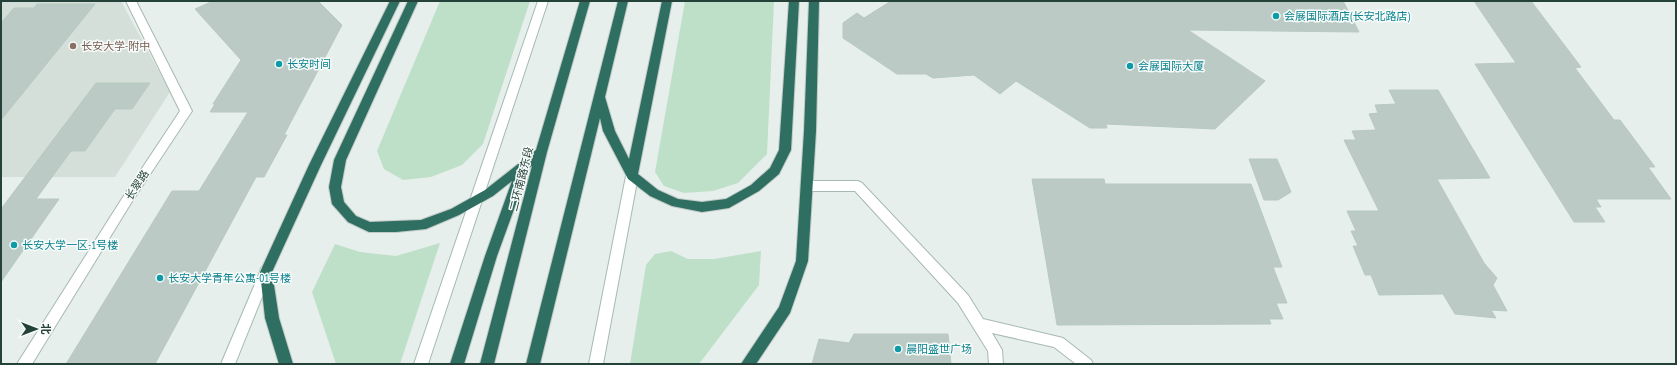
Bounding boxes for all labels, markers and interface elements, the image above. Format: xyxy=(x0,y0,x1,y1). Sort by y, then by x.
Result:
place label: 会展国际酒店(长安北路店) xyxy=(1284,9,1411,23)
marker: 会展国际酒店(长安北路店) xyxy=(1271,11,1281,21)
place label: 长安大学-附中 xyxy=(81,39,150,53)
marker: 长安大学-附中 xyxy=(68,41,78,51)
place label: 长安时间 xyxy=(287,57,331,71)
marker: 长安时间 xyxy=(274,59,284,69)
place label: 会展国际大厦 xyxy=(1138,59,1204,73)
marker: 会展国际大厦 xyxy=(1125,61,1135,71)
street label: 二环南路东段 xyxy=(506,145,536,213)
street label: 长翠路 xyxy=(122,167,152,203)
place label: 长安大学一区-1号楼 xyxy=(22,238,118,252)
marker: 长安大学一区-1号楼 xyxy=(9,240,19,250)
place label: 长安大学青年公寓-01号楼 xyxy=(168,271,291,285)
marker: 长安大学青年公寓-01号楼 xyxy=(155,273,165,283)
north arrow xyxy=(16,309,56,349)
text: 北 xyxy=(39,324,53,335)
place label: 晨阳盛世广场 xyxy=(906,342,972,356)
marker: 晨阳盛世广场 xyxy=(893,344,903,354)

